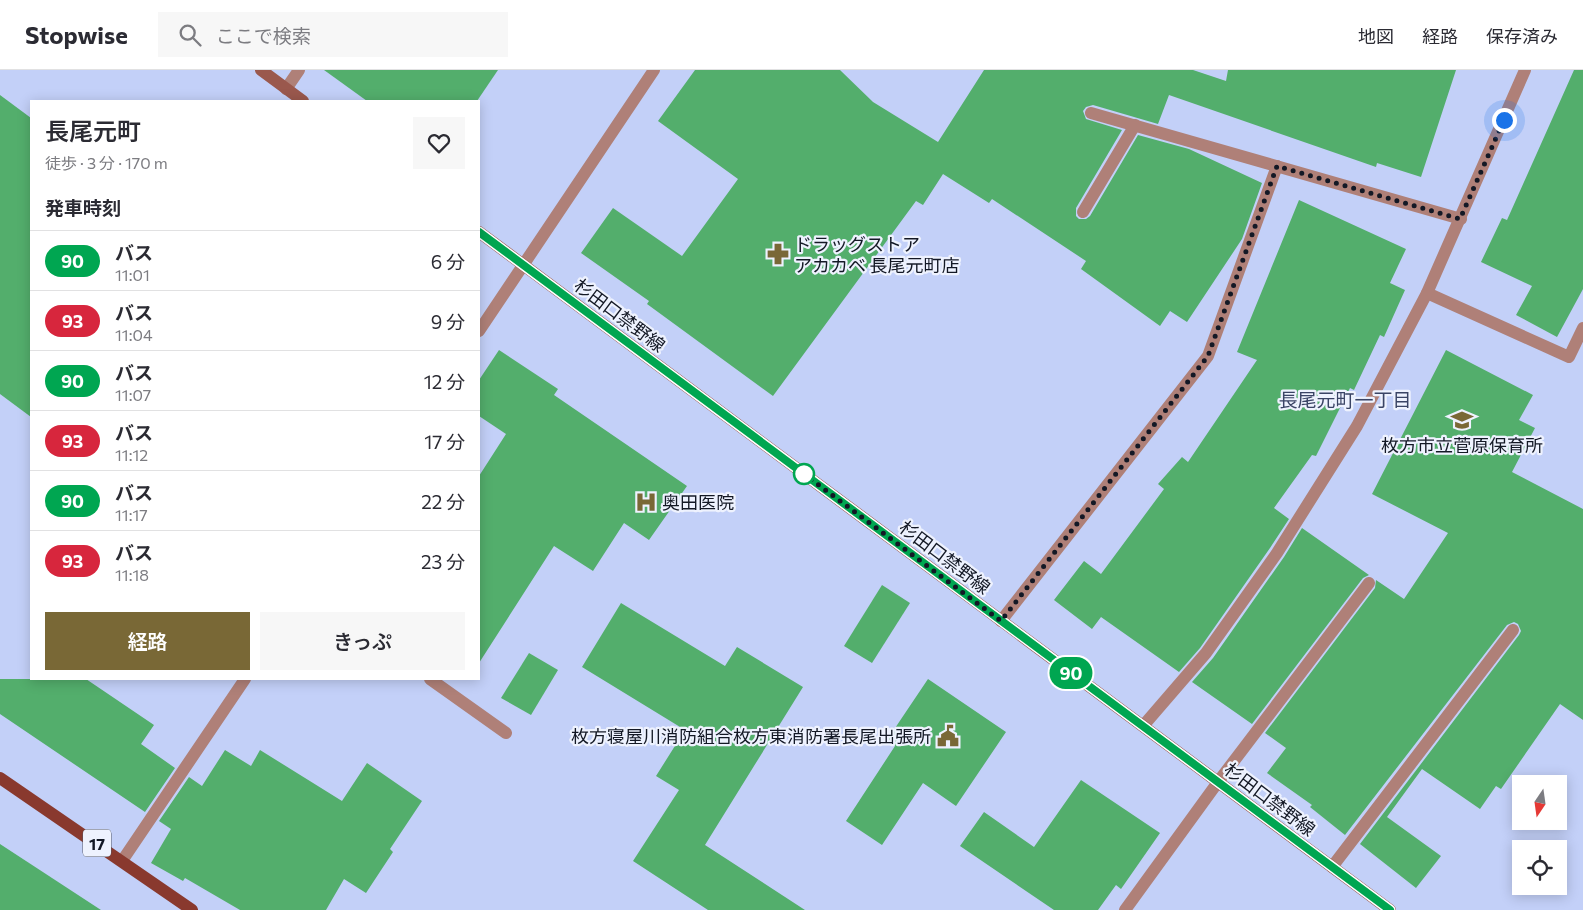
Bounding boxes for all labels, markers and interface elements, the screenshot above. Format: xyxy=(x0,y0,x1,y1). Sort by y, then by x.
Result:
search box xyxy=(158,12,508,57)
text: Stopwise xyxy=(25,20,128,49)
icon: search xyxy=(176,21,204,49)
text: ここで検索 xyxy=(216,24,311,47)
text: 地図 xyxy=(1358,25,1394,47)
text: 経路 xyxy=(1422,25,1458,47)
text: 保存済み xyxy=(1486,25,1558,47)
your location xyxy=(1492,108,1517,133)
text: 長尾元町 xyxy=(45,116,141,145)
button: heart xyxy=(413,117,465,169)
text: 徒歩 · 3 分 · 170 m xyxy=(45,153,168,172)
text: 発車時刻 xyxy=(45,196,121,219)
place label: ドラッグストア アカカベ 長尾元町店 xyxy=(794,233,959,276)
text: バス xyxy=(115,241,153,264)
pharmacy icon: ドラッグストア アカカベ 長尾元町店 xyxy=(765,241,791,267)
text: 90 xyxy=(61,250,84,272)
text: 6 分 xyxy=(431,250,465,273)
text: 11:01 xyxy=(115,265,150,284)
street label: 杉田口禁野線 xyxy=(570,274,670,356)
text: バス xyxy=(115,301,153,324)
text: 93 xyxy=(62,310,83,332)
text: 9 分 xyxy=(431,310,465,333)
text: 11:04 xyxy=(115,325,153,344)
text: バス xyxy=(115,361,153,384)
text: 90 xyxy=(61,370,84,392)
text: 12 分 xyxy=(424,370,465,393)
text: 11:07 xyxy=(115,385,151,404)
district label: 長尾元町一丁目 xyxy=(1278,388,1412,411)
school or university icon: 枚方市立菅原保育所 xyxy=(1449,407,1475,433)
text: バス xyxy=(115,421,153,444)
text: 93 xyxy=(62,430,83,452)
text: 17 分 xyxy=(424,430,465,453)
place label: 枚方市立菅原保育所 xyxy=(1381,434,1543,456)
text: 11:12 xyxy=(115,445,148,464)
unlabelled marker xyxy=(793,463,815,485)
text: バス xyxy=(115,481,153,504)
hospital icon: 奥田医院 xyxy=(633,489,659,515)
text: 90 xyxy=(61,490,84,512)
text: 22 分 xyxy=(421,490,465,513)
place label: 奥田医院 xyxy=(662,491,734,513)
text: 11:17 xyxy=(115,505,148,524)
street label: 杉田口禁野線 xyxy=(895,516,995,598)
text: バス xyxy=(115,541,153,564)
text: 93 xyxy=(62,550,83,572)
text: 23 分 xyxy=(421,550,465,573)
text: 11:18 xyxy=(115,565,149,584)
button: 経路 xyxy=(45,612,250,670)
button: きっぷ xyxy=(260,612,465,670)
line badge: 90 xyxy=(1048,657,1094,689)
text: 90 xyxy=(1059,662,1083,684)
public building icon: 枚方寝屋川消防組合枚方東消防署長尾出張所 xyxy=(935,723,961,749)
place label: 枚方寝屋川消防組合枚方東消防署長尾出張所 xyxy=(571,725,931,747)
street label: 杉田口禁野線 xyxy=(1220,758,1320,840)
north arrow xyxy=(1512,775,1568,830)
map controls xyxy=(1512,775,1567,895)
road number: 17 xyxy=(83,830,111,856)
button: locate xyxy=(1512,840,1567,895)

